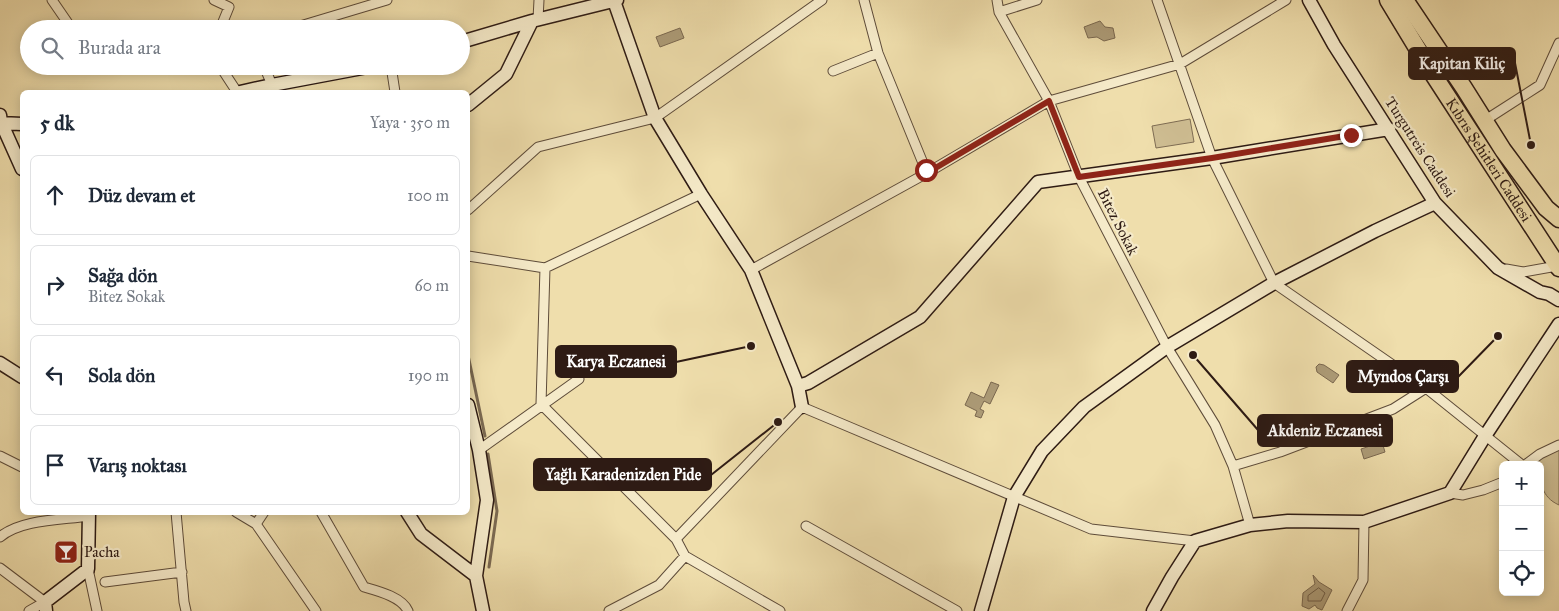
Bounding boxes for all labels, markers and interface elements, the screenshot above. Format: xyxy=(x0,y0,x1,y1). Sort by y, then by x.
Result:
search box xyxy=(20,20,470,75)
icon: search xyxy=(38,34,66,62)
text: Burada ara xyxy=(78,36,161,59)
callout: Kapitan Kiliç xyxy=(1409,48,1515,79)
text: Kapitan Kiliç xyxy=(1419,54,1505,74)
street label: Turgutreis Caddesi xyxy=(1381,93,1459,201)
street label: Kıbrıs Şehitleri Caddesi xyxy=(1442,95,1535,225)
text: 5 dk xyxy=(40,110,75,136)
text: Yaya · 350 m xyxy=(370,113,450,132)
route end xyxy=(1340,124,1363,147)
route start xyxy=(915,159,938,182)
icon: ahead xyxy=(41,181,69,209)
text: Düz devam et xyxy=(88,184,195,207)
text: 100 m xyxy=(407,186,449,205)
street label: Bitez Sokak xyxy=(1094,186,1142,258)
text: Sağa dön xyxy=(88,264,157,287)
icon: right xyxy=(41,271,69,299)
text: 60 m xyxy=(415,276,449,295)
text: Bitez Sokak xyxy=(88,287,165,306)
callout: Karya Eczanesi xyxy=(556,346,676,377)
text: Karya Eczanesi xyxy=(566,352,666,372)
icon: left xyxy=(41,361,69,389)
callout: Myndos Çarşı xyxy=(1347,361,1458,392)
text: Sola dön xyxy=(88,364,155,387)
text: 190 m xyxy=(408,366,449,385)
text: Myndos Çarşı xyxy=(1357,367,1449,387)
callout: Akdeniz Eczanesi xyxy=(1258,415,1392,446)
text: Akdeniz Eczanesi xyxy=(1267,421,1383,440)
icon: arrive xyxy=(41,451,69,479)
text: Varış noktası xyxy=(88,454,187,477)
callout: Yağlı Karadenizden Pide xyxy=(534,459,711,490)
map controls xyxy=(1499,461,1544,596)
button: + xyxy=(1499,461,1544,506)
text: Yağlı Karadenizden Pide xyxy=(544,465,702,485)
button: − xyxy=(1499,506,1544,551)
bar icon: Pacha xyxy=(53,539,79,565)
place label: Pacha xyxy=(84,543,120,561)
button: locate xyxy=(1499,551,1544,596)

